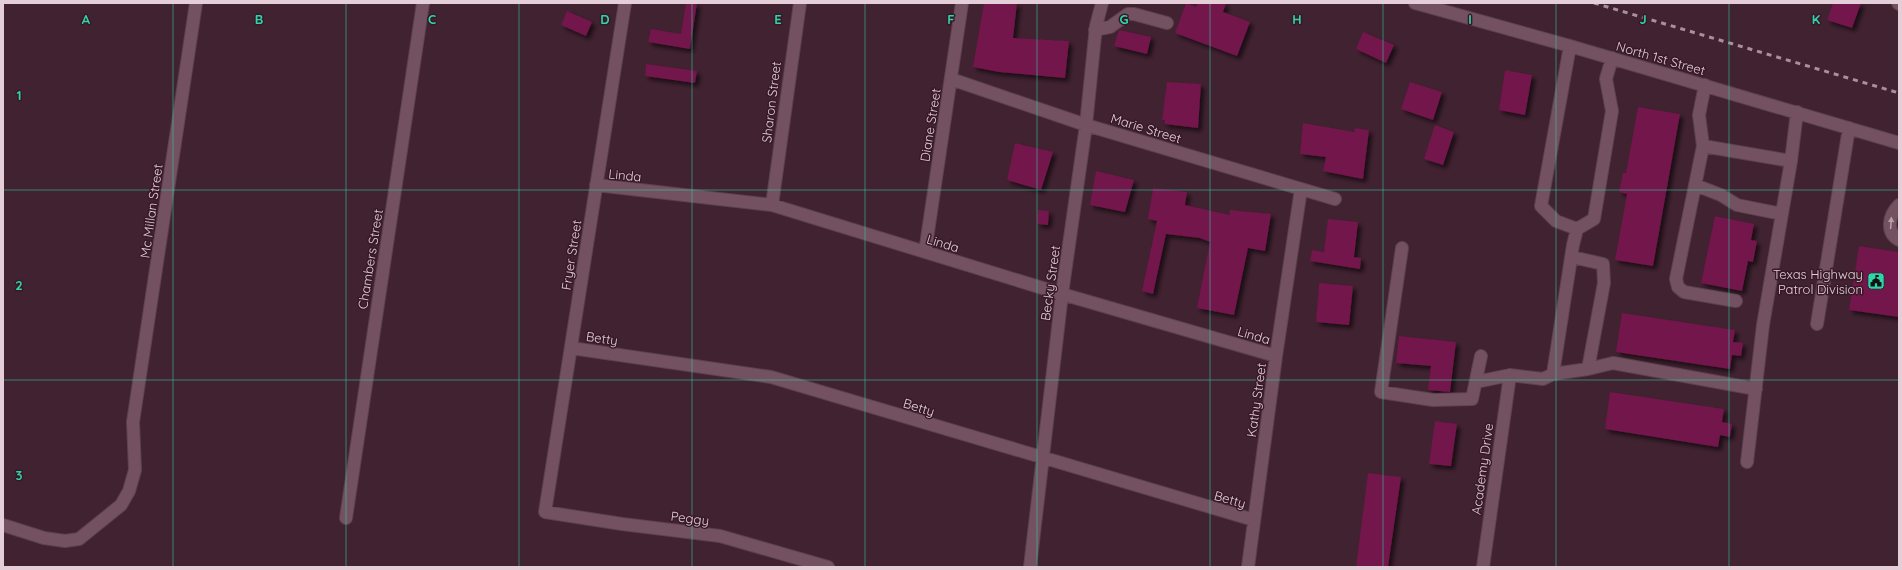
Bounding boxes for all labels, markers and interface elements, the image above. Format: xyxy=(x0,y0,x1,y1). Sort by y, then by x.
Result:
text: A xyxy=(82,11,91,27)
text: B xyxy=(255,11,263,27)
text: C xyxy=(428,11,436,27)
text: D xyxy=(600,11,610,27)
text: E xyxy=(774,11,782,27)
text: F xyxy=(947,11,955,27)
text: G xyxy=(1119,11,1129,27)
text: H xyxy=(1292,11,1302,27)
text: I xyxy=(1468,11,1472,27)
text: J xyxy=(1639,11,1647,27)
text: K xyxy=(1812,11,1821,27)
street label: North 1st Street xyxy=(1615,38,1707,78)
street label: Sharon Street xyxy=(758,60,784,144)
text: 1 xyxy=(16,87,22,103)
street label: Diane Street xyxy=(916,87,944,163)
street label: Marie Street xyxy=(1109,110,1183,146)
street label: Mc Millan Street xyxy=(136,163,166,259)
street label: Linda xyxy=(608,165,642,185)
street label: Chambers Street xyxy=(354,208,386,310)
one-way arrow xyxy=(1888,216,1894,229)
street label: Fryer Street xyxy=(558,219,584,291)
street label: Linda xyxy=(925,231,961,255)
street label: Becky Street xyxy=(1037,244,1063,322)
place label: Texas Highway Patrol Division xyxy=(1773,266,1863,297)
public building icon: Texas Highway Patrol Division xyxy=(1866,271,1886,291)
text: 2 xyxy=(15,277,23,293)
street label: Linda xyxy=(1236,323,1272,347)
street label: Betty xyxy=(585,328,619,348)
street label: Kathy Street xyxy=(1243,362,1269,438)
street label: Betty xyxy=(901,395,937,419)
street label: Academy Drive xyxy=(1468,422,1496,516)
text: 3 xyxy=(16,467,23,483)
street label: Betty xyxy=(1212,487,1248,511)
street label: Peggy xyxy=(670,508,710,528)

